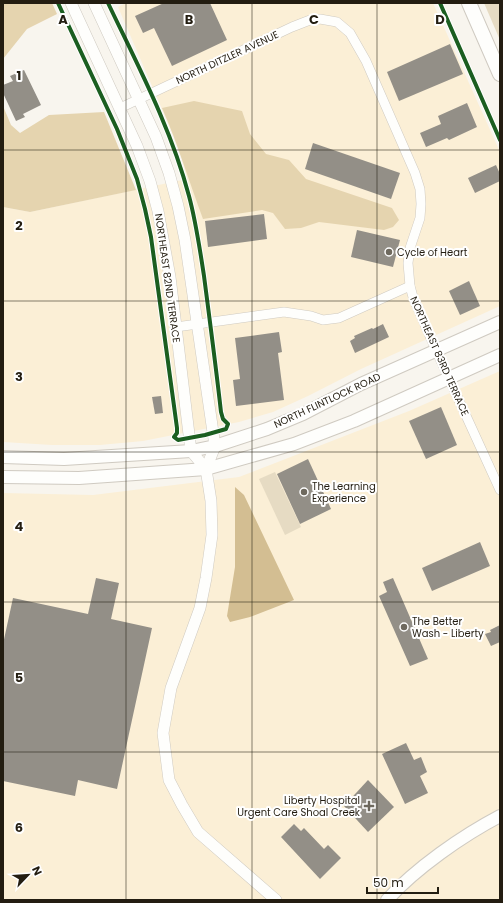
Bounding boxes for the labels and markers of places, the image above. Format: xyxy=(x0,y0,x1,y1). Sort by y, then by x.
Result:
place label: Cycle of Heart xyxy=(397,245,468,260)
marker: Cycle of Heart xyxy=(384,247,394,257)
place label: The Learning Experience xyxy=(312,479,376,506)
marker: The Learning Experience xyxy=(299,487,309,497)
place label: The Better Wash - Liberty xyxy=(412,614,484,641)
marker: The Better Wash - Liberty xyxy=(399,622,409,632)
place label: Liberty Hospital Urgent Care Shoal Creek xyxy=(237,793,361,820)
marker: Liberty Hospital Urgent Care Shoal Creek xyxy=(363,800,375,812)

